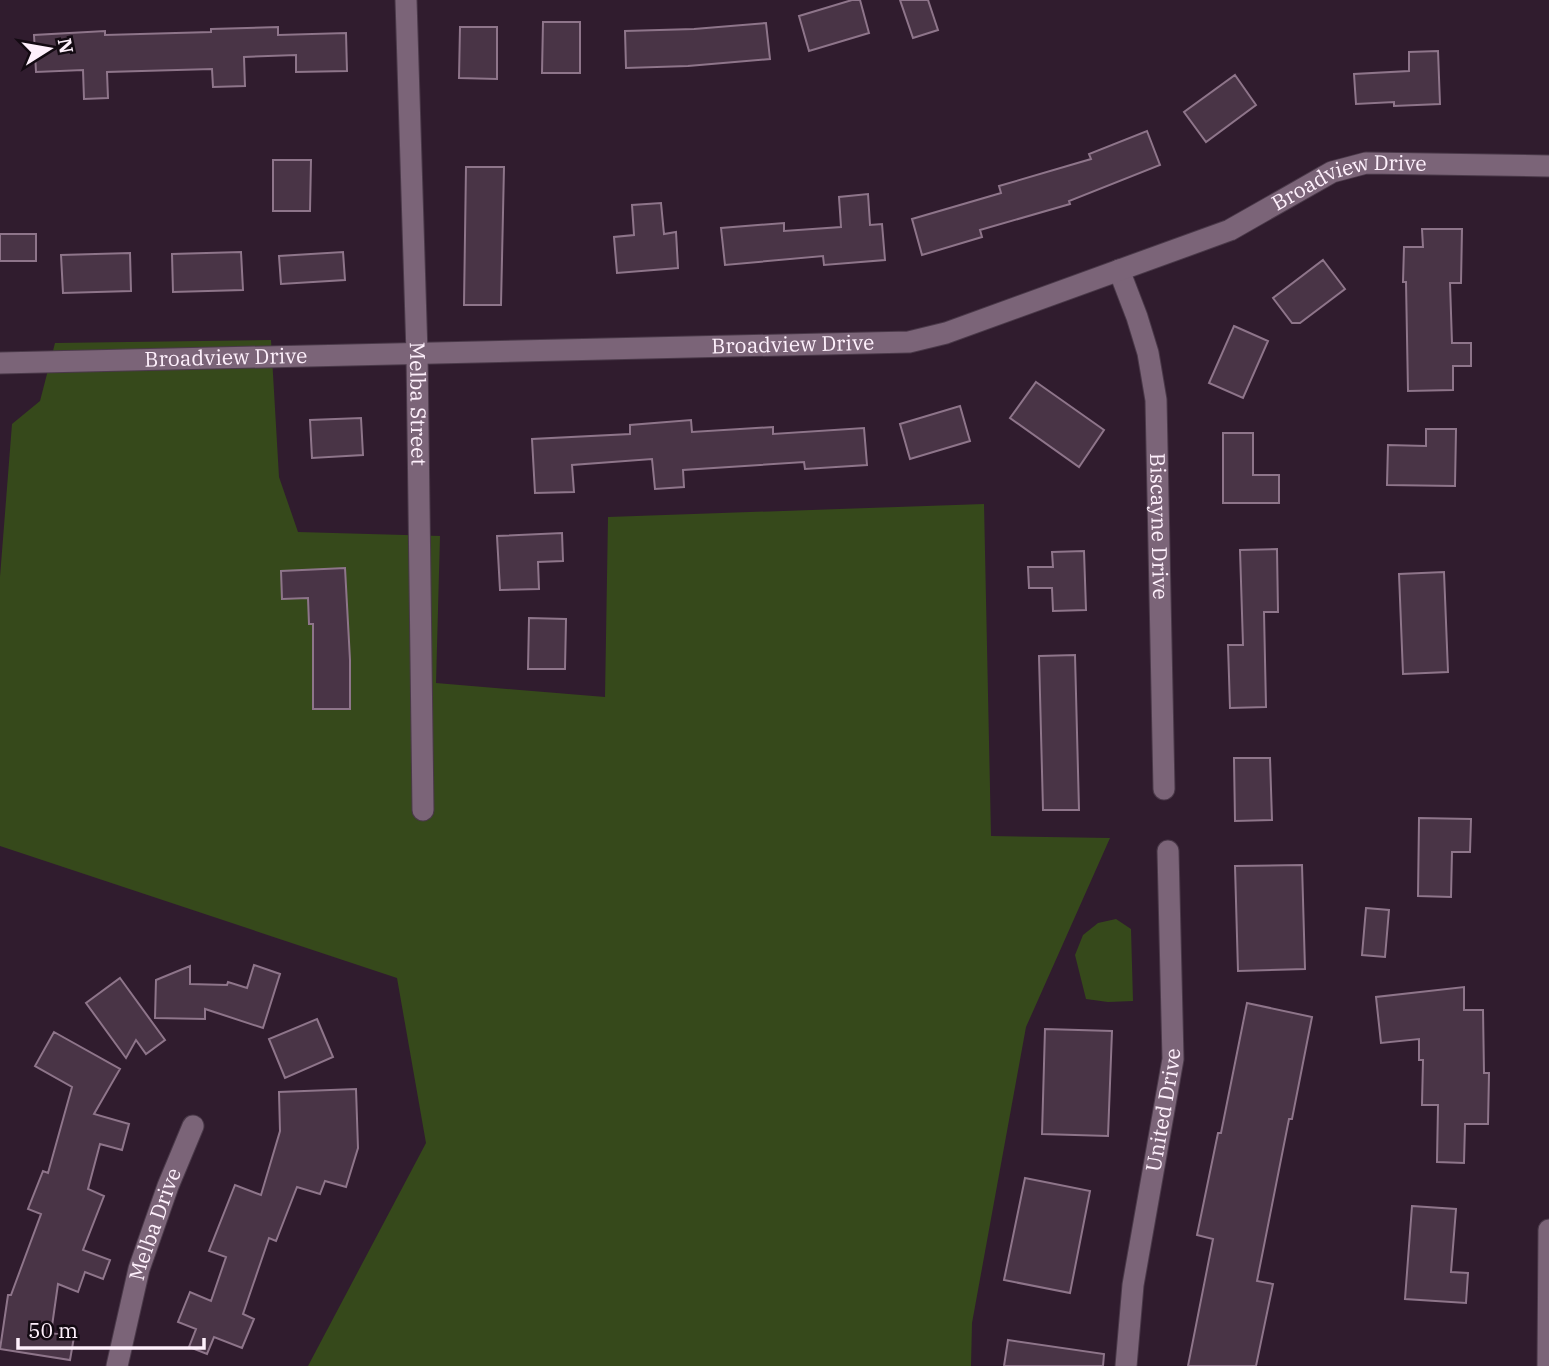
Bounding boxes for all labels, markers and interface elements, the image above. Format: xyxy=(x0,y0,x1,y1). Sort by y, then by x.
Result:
north arrow xyxy=(14,14,84,84)
text: N xyxy=(52,36,79,55)
street label: Broadview Drive xyxy=(1266,148,1427,217)
street label: Broadview Drive xyxy=(711,328,875,360)
street label: Broadview Drive xyxy=(144,341,308,373)
street label: Melba Street xyxy=(404,341,433,466)
street label: Biscayne Drive xyxy=(1144,453,1175,600)
street label: United Drive xyxy=(1138,1048,1186,1174)
street label: Melba Drive xyxy=(122,1163,187,1283)
scale bar xyxy=(18,1306,203,1350)
text: 50 m xyxy=(28,1316,78,1344)

